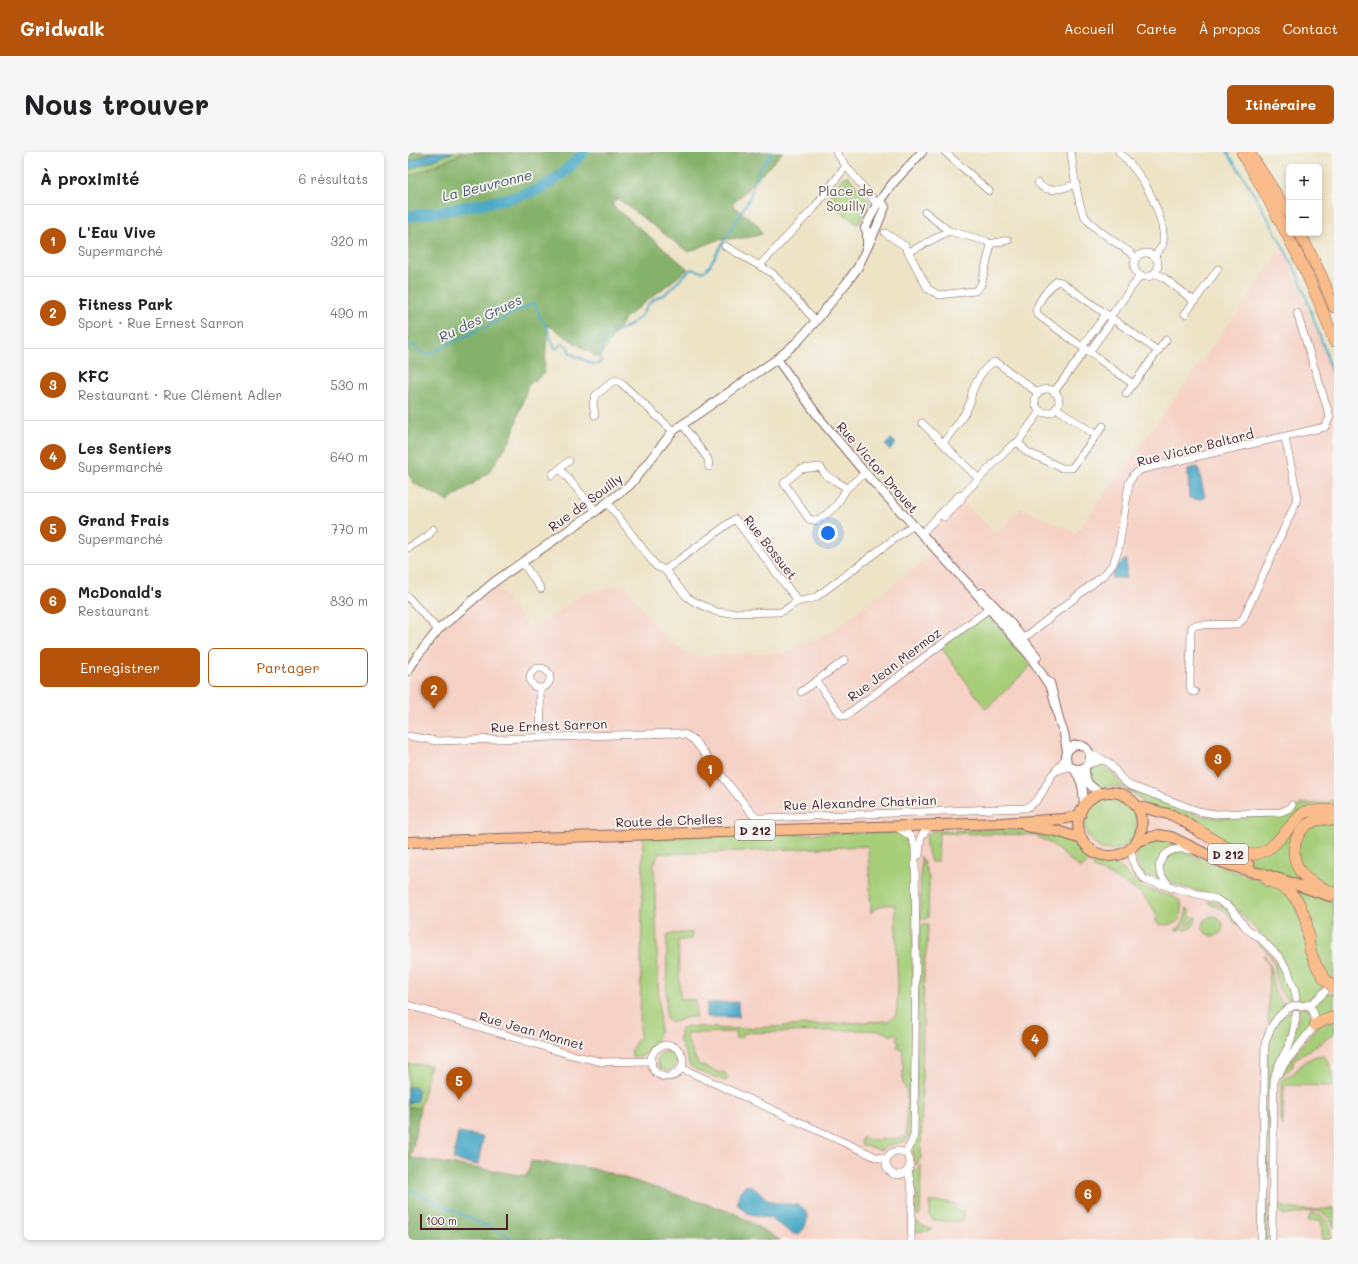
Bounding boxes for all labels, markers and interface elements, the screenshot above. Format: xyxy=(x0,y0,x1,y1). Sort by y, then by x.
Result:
text: Gridwalk xyxy=(20,16,105,41)
text: Accueil xyxy=(1064,19,1114,38)
text: Carte xyxy=(1136,19,1177,38)
text: À propos xyxy=(1199,19,1261,38)
text: Contact xyxy=(1283,19,1338,38)
button: Itinéraire xyxy=(1227,85,1334,124)
text: Nous trouver xyxy=(24,86,209,122)
map controls xyxy=(1286,164,1322,236)
button: + xyxy=(1286,164,1322,200)
water label: La Beuvronne xyxy=(440,165,534,205)
text: À proximité xyxy=(40,167,139,189)
text: 6 résultats xyxy=(299,170,368,187)
park label: Place de Souilly xyxy=(818,182,874,214)
button: − xyxy=(1286,200,1322,236)
text: L'Eau Vive xyxy=(78,222,156,242)
text: 1 xyxy=(50,232,56,249)
text: 320 m xyxy=(331,232,368,249)
text: Supermarché xyxy=(78,242,163,259)
water label: Ru des Grues xyxy=(435,290,525,346)
text: Fitness Park xyxy=(78,294,173,314)
text: 2 xyxy=(49,304,57,321)
text: 490 m xyxy=(330,304,368,321)
text: Sport · Rue Ernest Sarron xyxy=(78,314,244,331)
text: KFC xyxy=(78,366,109,386)
text: 3 xyxy=(49,376,57,393)
text: 530 m xyxy=(330,376,368,393)
text: Restaurant · Rue Clément Adler xyxy=(78,386,282,403)
street label: Rue Victor Drouet xyxy=(834,418,923,516)
street label: Rue Victor Baltard xyxy=(1135,424,1255,470)
text: Les Sentiers xyxy=(78,438,172,458)
text: 4 xyxy=(49,448,57,465)
text: 640 m xyxy=(330,448,368,465)
text: Supermarché xyxy=(78,458,163,475)
street label: Rue de Souilly xyxy=(545,469,626,535)
text: Grand Frais xyxy=(78,510,169,530)
street label: Rue Bossuet xyxy=(741,511,802,583)
text: 5 xyxy=(49,520,57,537)
text: 770 m xyxy=(331,520,368,537)
your location xyxy=(818,523,838,543)
text: Supermarché xyxy=(78,530,163,547)
text: McDonald's xyxy=(78,582,162,602)
text: 6 xyxy=(49,592,57,609)
text: 830 m xyxy=(330,592,368,609)
text: Restaurant xyxy=(78,602,149,619)
street label: Rue Jean Mermoz xyxy=(844,623,944,705)
button: Enregistrer xyxy=(40,648,200,687)
button: Partager xyxy=(208,648,368,687)
pin: 2 xyxy=(421,676,447,709)
street label: Rue Ernest Sarron xyxy=(491,714,607,736)
pin: 3 xyxy=(1205,745,1231,778)
pin: 1 xyxy=(697,755,723,788)
street label: Rue Alexandre Chatrian xyxy=(783,791,937,813)
street label: Route de Chelles xyxy=(615,810,723,830)
road number: D 212 xyxy=(735,820,775,840)
road number: D 212 xyxy=(1208,844,1248,864)
street label: Rue Jean Monnet xyxy=(477,1007,587,1053)
pin: 4 xyxy=(1022,1025,1048,1058)
pin: 5 xyxy=(446,1067,472,1100)
pin: 6 xyxy=(1075,1180,1101,1213)
scale bar xyxy=(420,1212,508,1231)
text: 100 m xyxy=(426,1213,457,1228)

